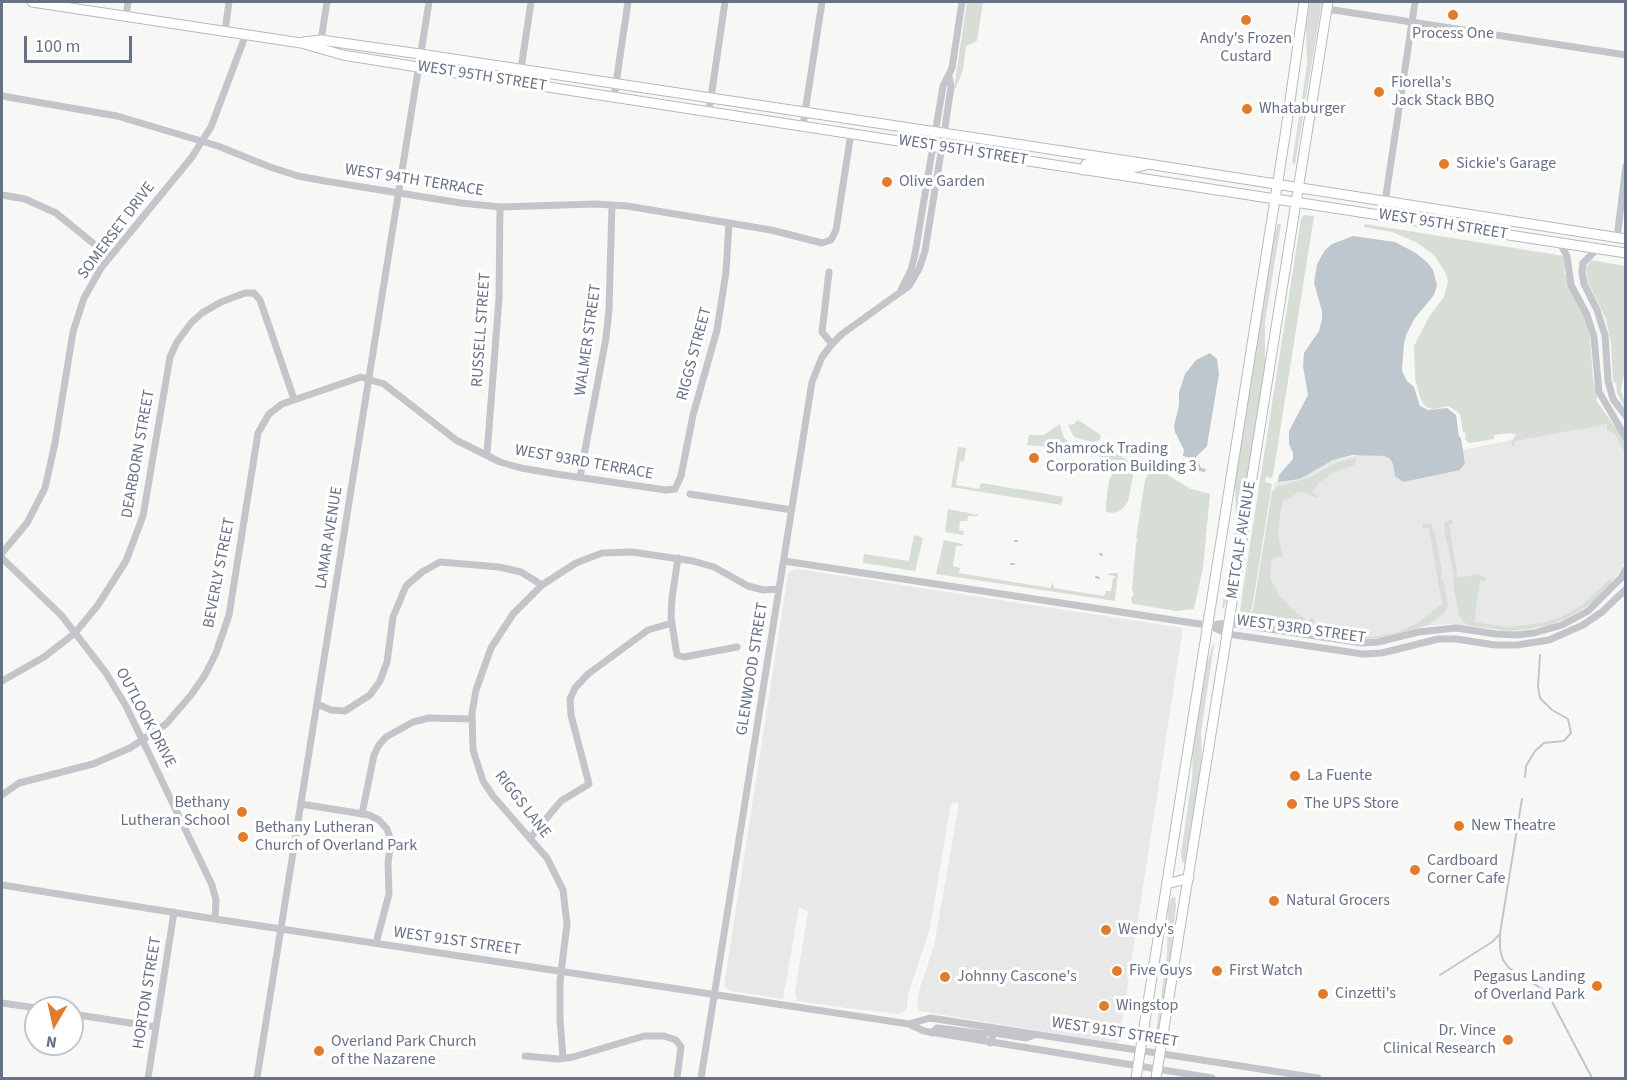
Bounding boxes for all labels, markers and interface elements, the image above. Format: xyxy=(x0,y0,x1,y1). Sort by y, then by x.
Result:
marker: Process One xyxy=(1446,8,1460,22)
marker: Andy's Frozen Custard xyxy=(1239,13,1253,27)
scale bar xyxy=(27,24,135,62)
place label: Process One xyxy=(1412,24,1494,44)
place label: Andy's Frozen Custard xyxy=(1200,29,1292,67)
text: 100 m xyxy=(35,34,80,59)
street label: WEST 95TH STREET xyxy=(416,57,548,97)
place label: Fiorella's Jack Stack BBQ xyxy=(1391,73,1494,111)
marker: Fiorella's Jack Stack BBQ xyxy=(1372,85,1386,99)
place label: Whataburger xyxy=(1259,99,1346,119)
marker: Whataburger xyxy=(1240,102,1254,116)
street label: WEST 95TH STREET xyxy=(897,131,1029,171)
place label: Sickie's Garage xyxy=(1456,154,1556,174)
marker: Sickie's Garage xyxy=(1437,157,1451,171)
street label: WEST 94TH TERRACE xyxy=(343,161,485,201)
place label: Olive Garden xyxy=(899,172,985,192)
marker: Olive Garden xyxy=(880,175,894,189)
street label: SOMERSET DRIVE xyxy=(74,179,160,283)
street label: WEST 95TH STREET xyxy=(1377,205,1509,245)
street label: RUSSELL STREET xyxy=(468,272,496,388)
street label: WALMER STREET xyxy=(572,283,606,397)
street label: RIGGS STREET xyxy=(673,305,717,403)
street label: DEARBORN STREET xyxy=(118,388,160,520)
place label: Shamrock Trading Corporation Building 3 xyxy=(1046,439,1197,477)
street label: WEST 93RD TERRACE xyxy=(513,441,655,485)
marker: Shamrock Trading Corporation Building 3 xyxy=(1027,451,1041,465)
street label: METCALF AVENUE xyxy=(1223,480,1261,600)
street label: LAMAR AVENUE xyxy=(312,485,348,591)
street label: BEVERLY STREET xyxy=(200,516,240,630)
street label: GLENWOOD STREET xyxy=(733,601,773,737)
street label: WEST 93RD STREET xyxy=(1235,611,1367,649)
street label: OUTLOOK DRIVE xyxy=(111,665,179,771)
place label: La Fuente xyxy=(1307,766,1372,786)
street label: RIGGS LANE xyxy=(490,768,554,842)
marker: La Fuente xyxy=(1288,769,1302,783)
place label: Bethany Lutheran School xyxy=(120,793,230,831)
place label: The UPS Store xyxy=(1304,794,1399,814)
marker: The UPS Store xyxy=(1285,797,1299,811)
marker: Bethany Lutheran School xyxy=(235,805,249,819)
place label: New Theatre xyxy=(1471,816,1556,836)
place label: Bethany Lutheran Church of Overland Park xyxy=(255,818,417,856)
marker: New Theatre xyxy=(1452,819,1466,833)
marker: Bethany Lutheran Church of Overland Park xyxy=(236,830,250,844)
place label: Cardboard Corner Cafe xyxy=(1427,851,1505,889)
marker: Cardboard Corner Cafe xyxy=(1408,863,1422,877)
place label: Natural Grocers xyxy=(1286,891,1390,911)
marker: Natural Grocers xyxy=(1267,894,1281,908)
place label: Wendy's xyxy=(1118,920,1174,940)
marker: Wendy's xyxy=(1099,923,1113,937)
street label: WEST 91ST STREET xyxy=(392,924,522,960)
street label: HORTON STREET xyxy=(130,935,166,1051)
place label: Five Guys xyxy=(1129,961,1192,981)
place label: First Watch xyxy=(1229,961,1303,981)
marker: Five Guys xyxy=(1110,964,1124,978)
marker: First Watch xyxy=(1210,964,1224,978)
place label: Johnny Cascone's xyxy=(957,967,1077,987)
place label: Pegasus Landing of Overland Park xyxy=(1473,967,1585,1005)
marker: Johnny Cascone's xyxy=(938,970,952,984)
marker: Pegasus Landing of Overland Park xyxy=(1590,979,1604,993)
place label: Cinzetti's xyxy=(1335,984,1396,1004)
marker: Cinzetti's xyxy=(1316,987,1330,1001)
north arrow xyxy=(24,996,84,1056)
place label: Wingstop xyxy=(1116,996,1178,1016)
marker: Wingstop xyxy=(1097,999,1111,1013)
street label: WEST 91ST STREET xyxy=(1050,1013,1180,1053)
place label: Dr. Vince Clinical Research xyxy=(1383,1021,1496,1059)
text: N xyxy=(45,1030,58,1054)
place label: Overland Park Church of the Nazarene xyxy=(331,1032,477,1070)
marker: Dr. Vince Clinical Research xyxy=(1501,1033,1515,1047)
marker: Overland Park Church of the Nazarene xyxy=(312,1044,326,1058)

